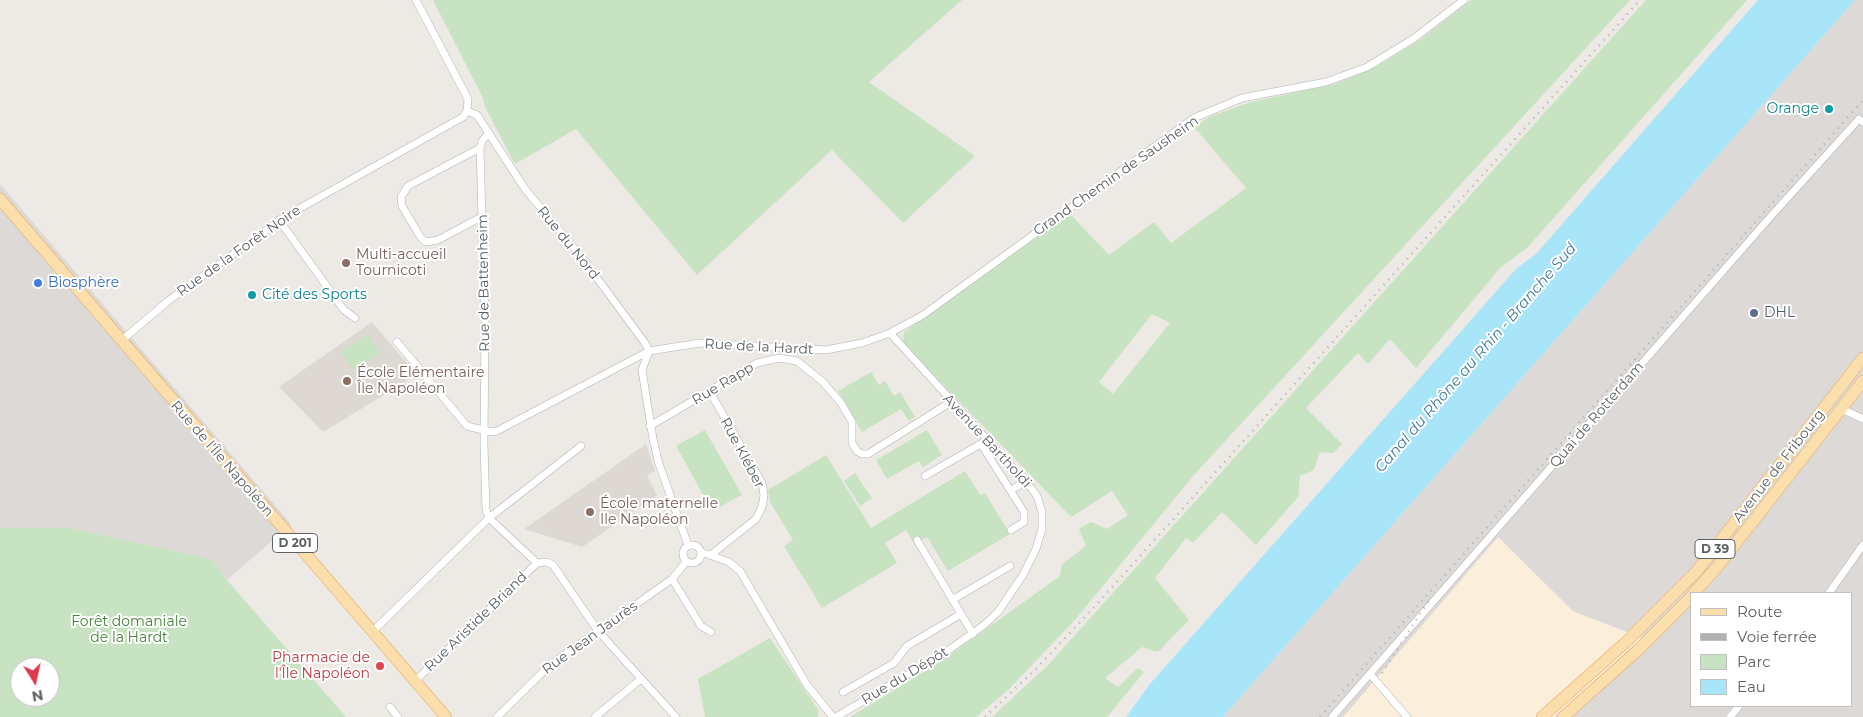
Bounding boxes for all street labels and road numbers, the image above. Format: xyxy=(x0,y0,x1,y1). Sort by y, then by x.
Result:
street label: Grand Chemin de Sausheim xyxy=(1030,112,1202,240)
street label: Rue de la Forêt Noire xyxy=(174,202,304,300)
street label: Rue du Nord xyxy=(533,203,603,283)
street label: Rue de Battenheim xyxy=(474,214,494,352)
street label: Rue de la Hardt xyxy=(704,336,814,358)
street label: Rue Rapp xyxy=(689,359,757,409)
street label: Quai de Rotterdam xyxy=(1546,359,1648,471)
street label: Avenue Bartholdi xyxy=(939,391,1035,491)
street label: Rue de l'Île Napoléon xyxy=(167,398,277,520)
street label: Avenue de Fribourg xyxy=(1730,406,1828,526)
street label: Rue Kléber xyxy=(716,415,768,491)
road number: D 201 xyxy=(272,534,318,552)
road number: D 39 xyxy=(1695,540,1735,558)
street label: Rue Aristide Briand xyxy=(421,569,531,675)
street label: Rue Jean Jaurès xyxy=(539,598,641,678)
street label: Rue du Dépôt xyxy=(859,644,951,708)

